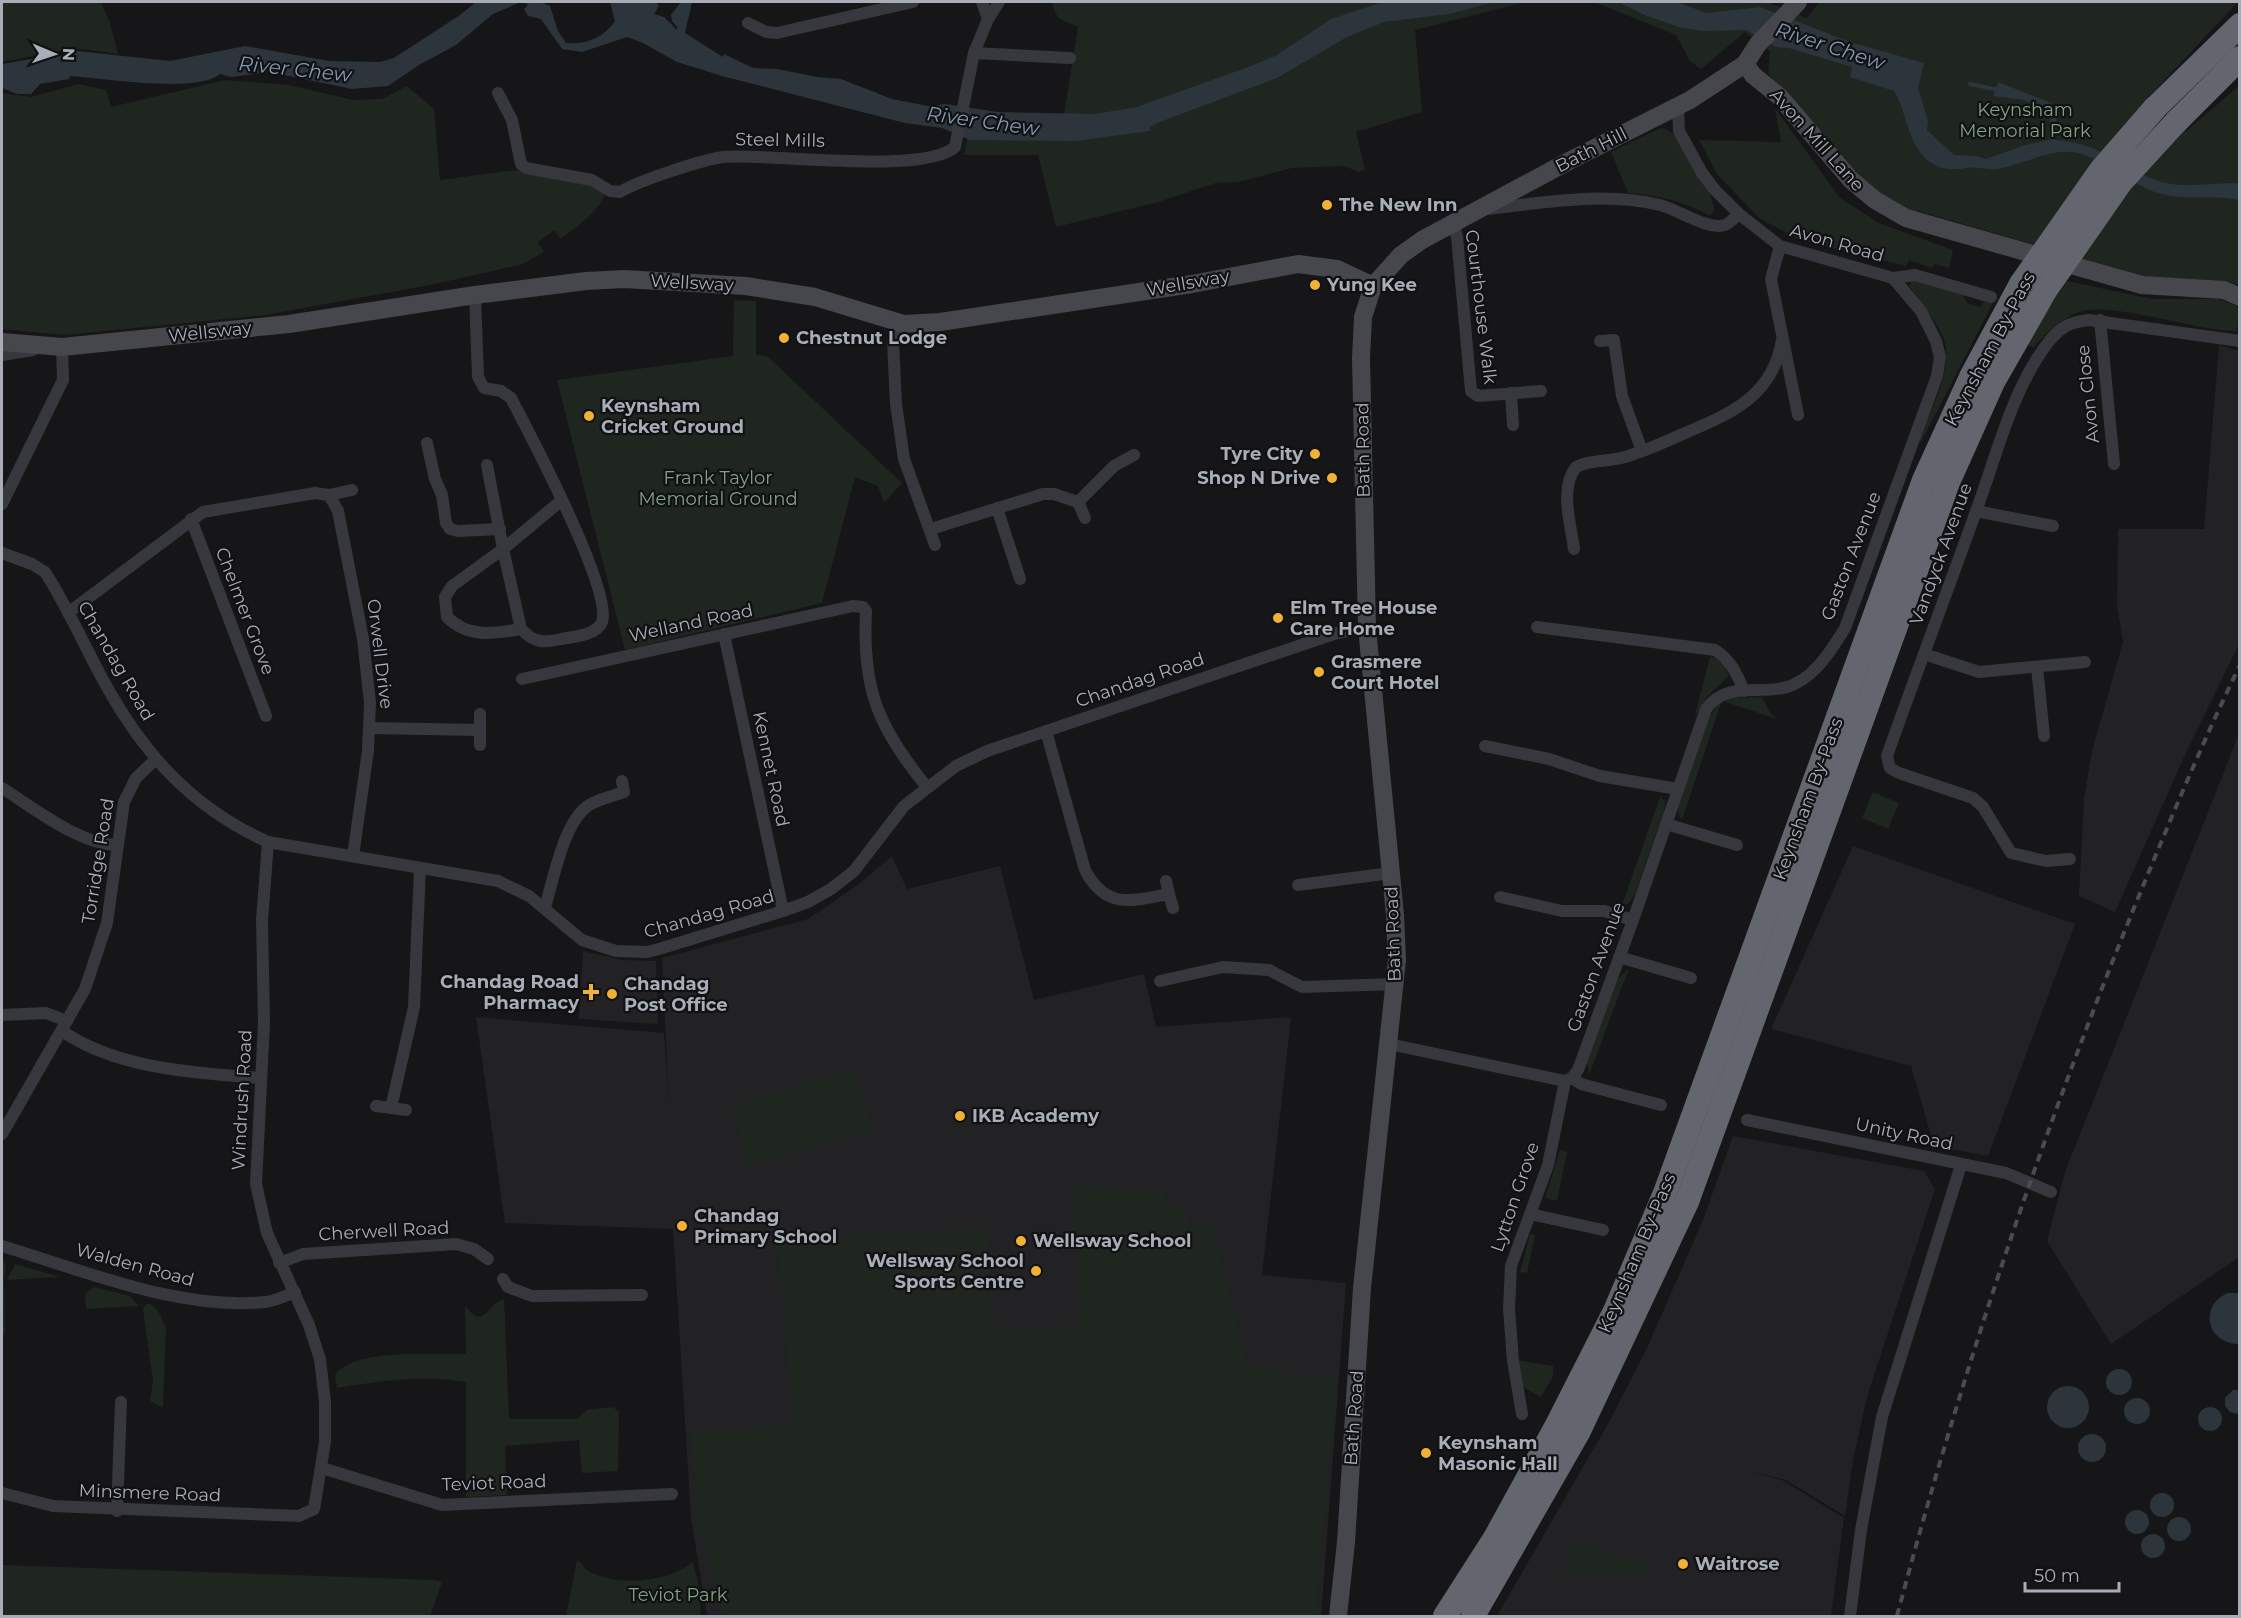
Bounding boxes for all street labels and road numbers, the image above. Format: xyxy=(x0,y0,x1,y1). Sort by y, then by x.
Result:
street label: Avon Mill Lane xyxy=(1765,84,1869,196)
street label: Bath Hill xyxy=(1551,123,1631,177)
street label: Steel Mills xyxy=(735,128,825,152)
street label: Avon Road xyxy=(1787,219,1887,267)
street label: Courthouse Walk xyxy=(1461,228,1501,386)
street label: Wellsway xyxy=(1145,265,1231,301)
street label: Keynsham By-Pass xyxy=(1940,268,2040,430)
street label: Wellsway xyxy=(650,270,735,296)
street label: Wellsway xyxy=(167,317,253,347)
street label: Avon Close xyxy=(2072,344,2104,444)
street label: Bath Road xyxy=(1351,402,1375,498)
street label: Vandyck Avenue xyxy=(1905,480,1977,628)
street label: Gaston Avenue xyxy=(1816,488,1886,624)
street label: Chelmer Grove xyxy=(211,544,279,678)
street label: Chandag Road xyxy=(73,597,159,725)
street label: Orwell Drive xyxy=(362,598,398,710)
street label: Welland Road xyxy=(627,599,755,647)
street label: Chandag Road xyxy=(1073,648,1207,712)
street label: Kennet Road xyxy=(748,709,794,829)
street label: Keynsham By-Pass xyxy=(1768,715,1848,883)
street label: Torridge Road xyxy=(77,797,119,925)
street label: Chandag Road xyxy=(641,885,777,943)
street label: Bath Road xyxy=(1380,886,1406,982)
street label: Gaston Avenue xyxy=(1562,899,1630,1035)
street label: Windrush Road xyxy=(227,1029,257,1171)
street label: Unity Road xyxy=(1853,1113,1955,1155)
street label: Lytton Grove xyxy=(1486,1139,1544,1255)
street label: Keynsham By-Pass xyxy=(1593,1170,1681,1336)
street label: Cherwell Road xyxy=(318,1217,450,1245)
street label: Walden Road xyxy=(73,1239,197,1291)
street label: Bath Road xyxy=(1340,1370,1368,1466)
street label: Teviot Road xyxy=(441,1470,547,1496)
street label: Minsmere Road xyxy=(78,1480,222,1506)

